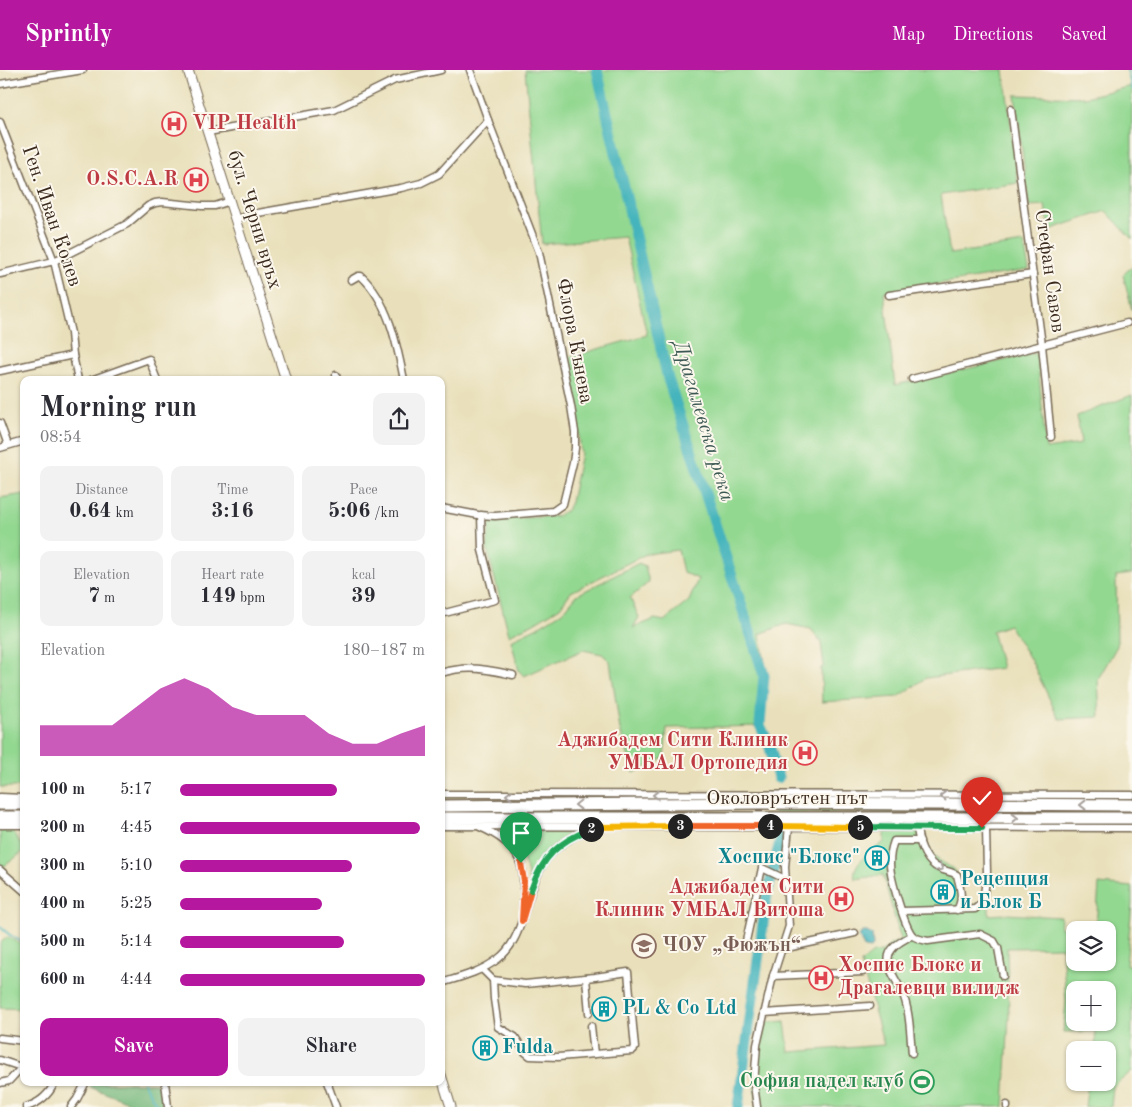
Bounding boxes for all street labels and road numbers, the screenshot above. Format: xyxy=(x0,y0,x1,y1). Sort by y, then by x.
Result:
street label: Ген. Иван Колев xyxy=(17,143,85,289)
street label: бул. Черни връх xyxy=(223,148,285,292)
street label: Стефан Савов xyxy=(1030,208,1068,334)
street label: Флора Кънева xyxy=(552,277,596,406)
street label: Околовръстен път xyxy=(706,789,868,809)

